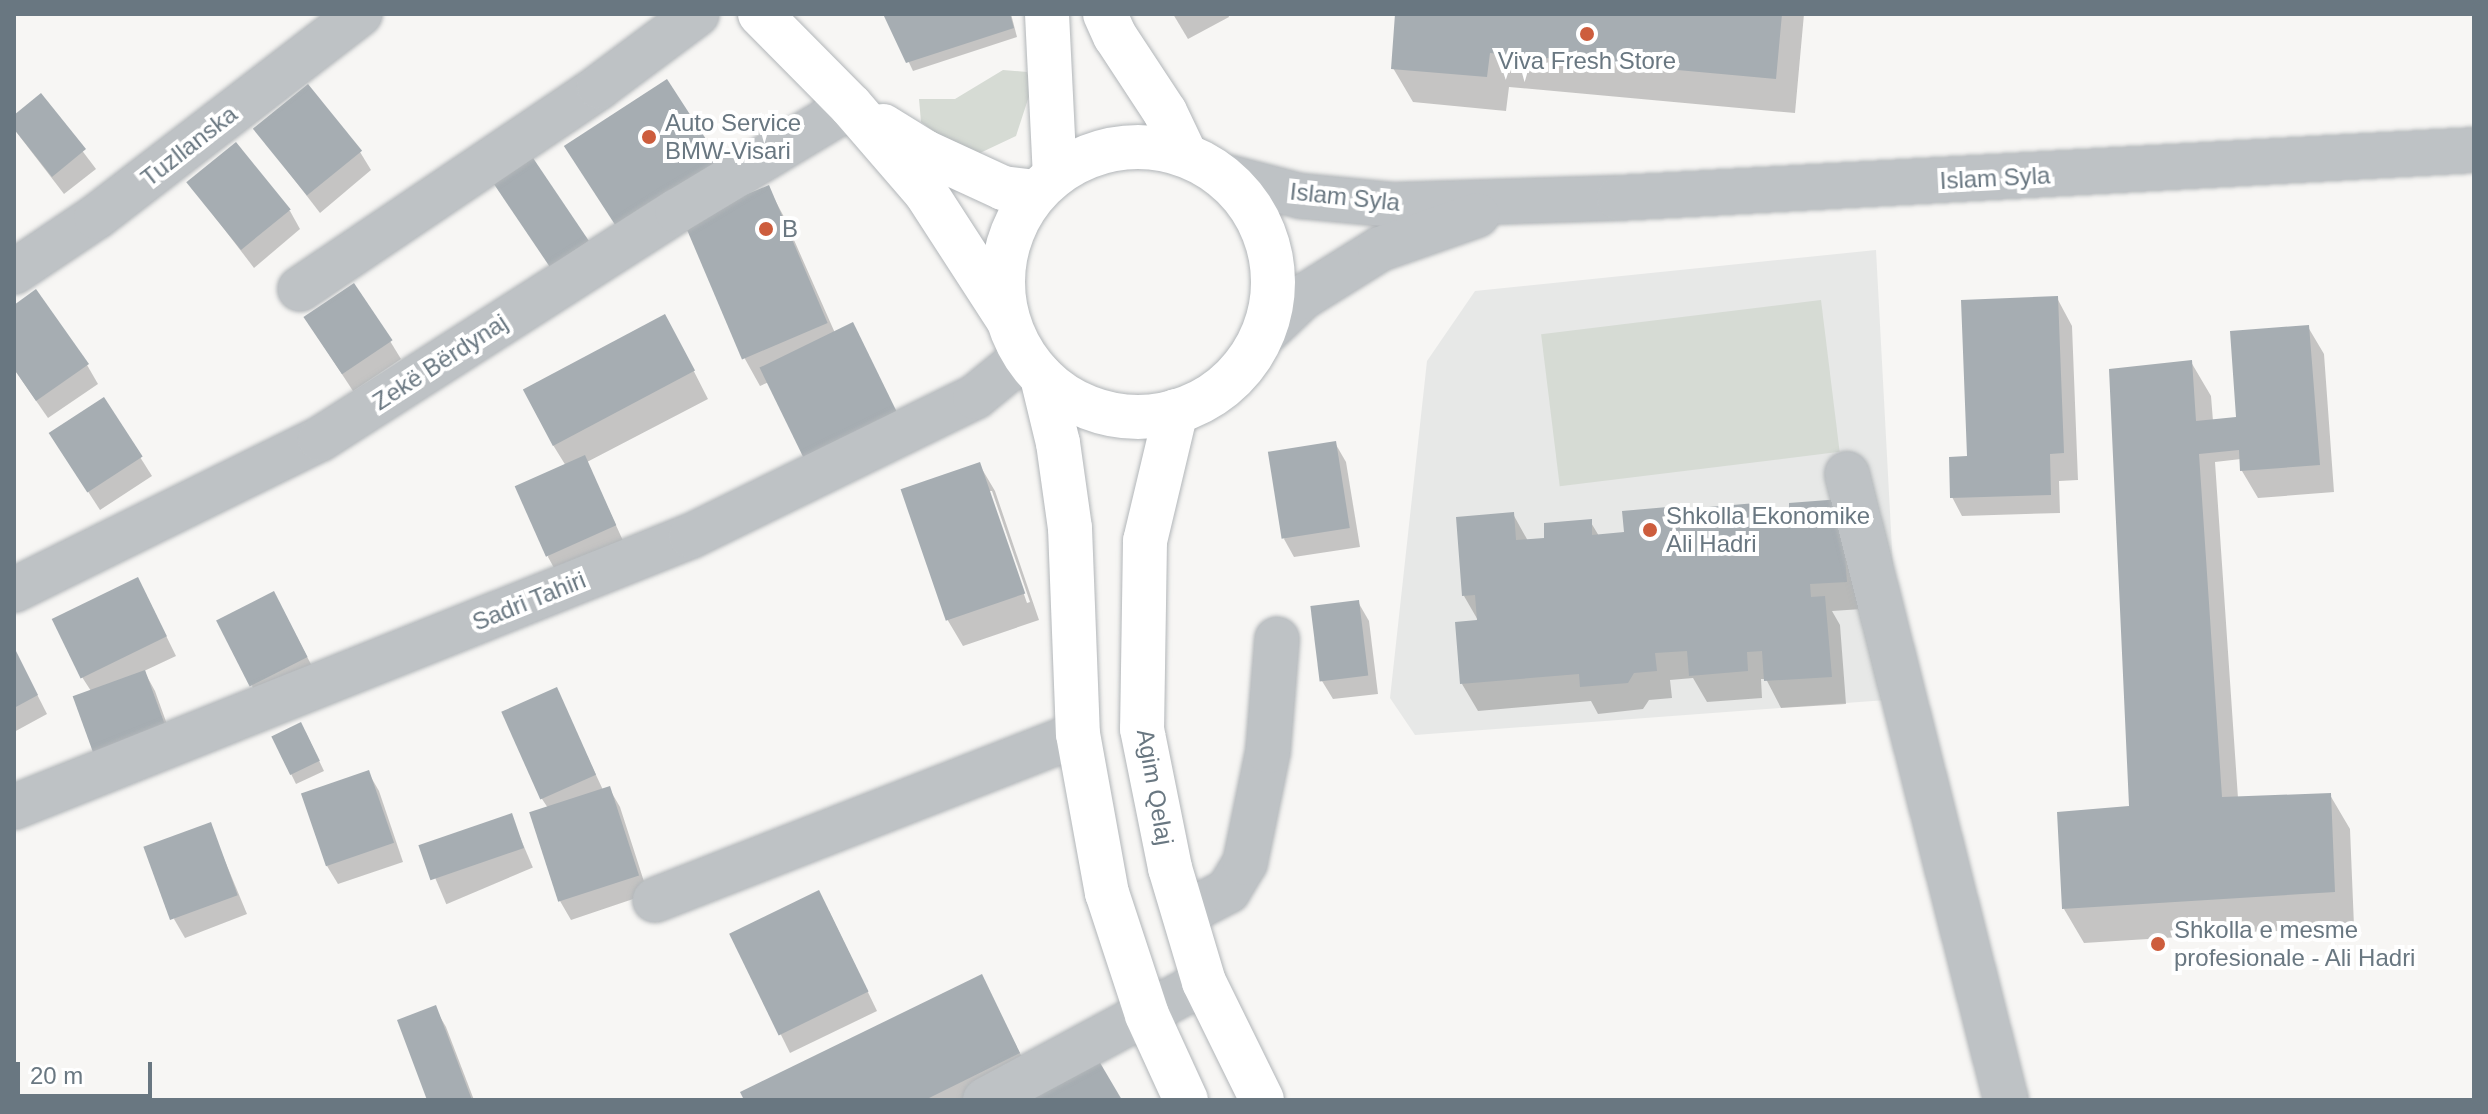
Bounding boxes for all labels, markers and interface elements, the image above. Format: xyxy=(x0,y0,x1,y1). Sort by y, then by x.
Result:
marker: Viva Fresh Store xyxy=(1578,25,1596,43)
place label: Viva Fresh Store xyxy=(1498,47,1676,75)
street label: Tuzllanska xyxy=(135,100,243,192)
place label: Auto Service BMW-Visari xyxy=(665,109,801,165)
marker: Auto Service BMW-Visari xyxy=(640,128,658,146)
street label: Islam Syla xyxy=(1939,161,2051,195)
street label: Islam Syla xyxy=(1288,177,1402,217)
place label: B xyxy=(782,215,798,243)
marker: B xyxy=(757,220,775,238)
street label: Zekë Bërdynaj xyxy=(367,308,513,416)
place label: Shkolla Ekonomike Ali Hadri xyxy=(1666,502,1870,558)
marker: Shkolla Ekonomike Ali Hadri xyxy=(1641,521,1659,539)
street label: Sadri Tahiri xyxy=(468,565,590,637)
street label: Agim Qelaj xyxy=(1131,727,1179,847)
place label: Shkolla e mesme profesionale - Ali Hadri xyxy=(2174,916,2417,972)
marker: Shkolla e mesme profesionale - Ali Hadri xyxy=(2149,935,2167,953)
scale bar xyxy=(20,1046,156,1096)
text: 20 m xyxy=(30,1062,83,1089)

